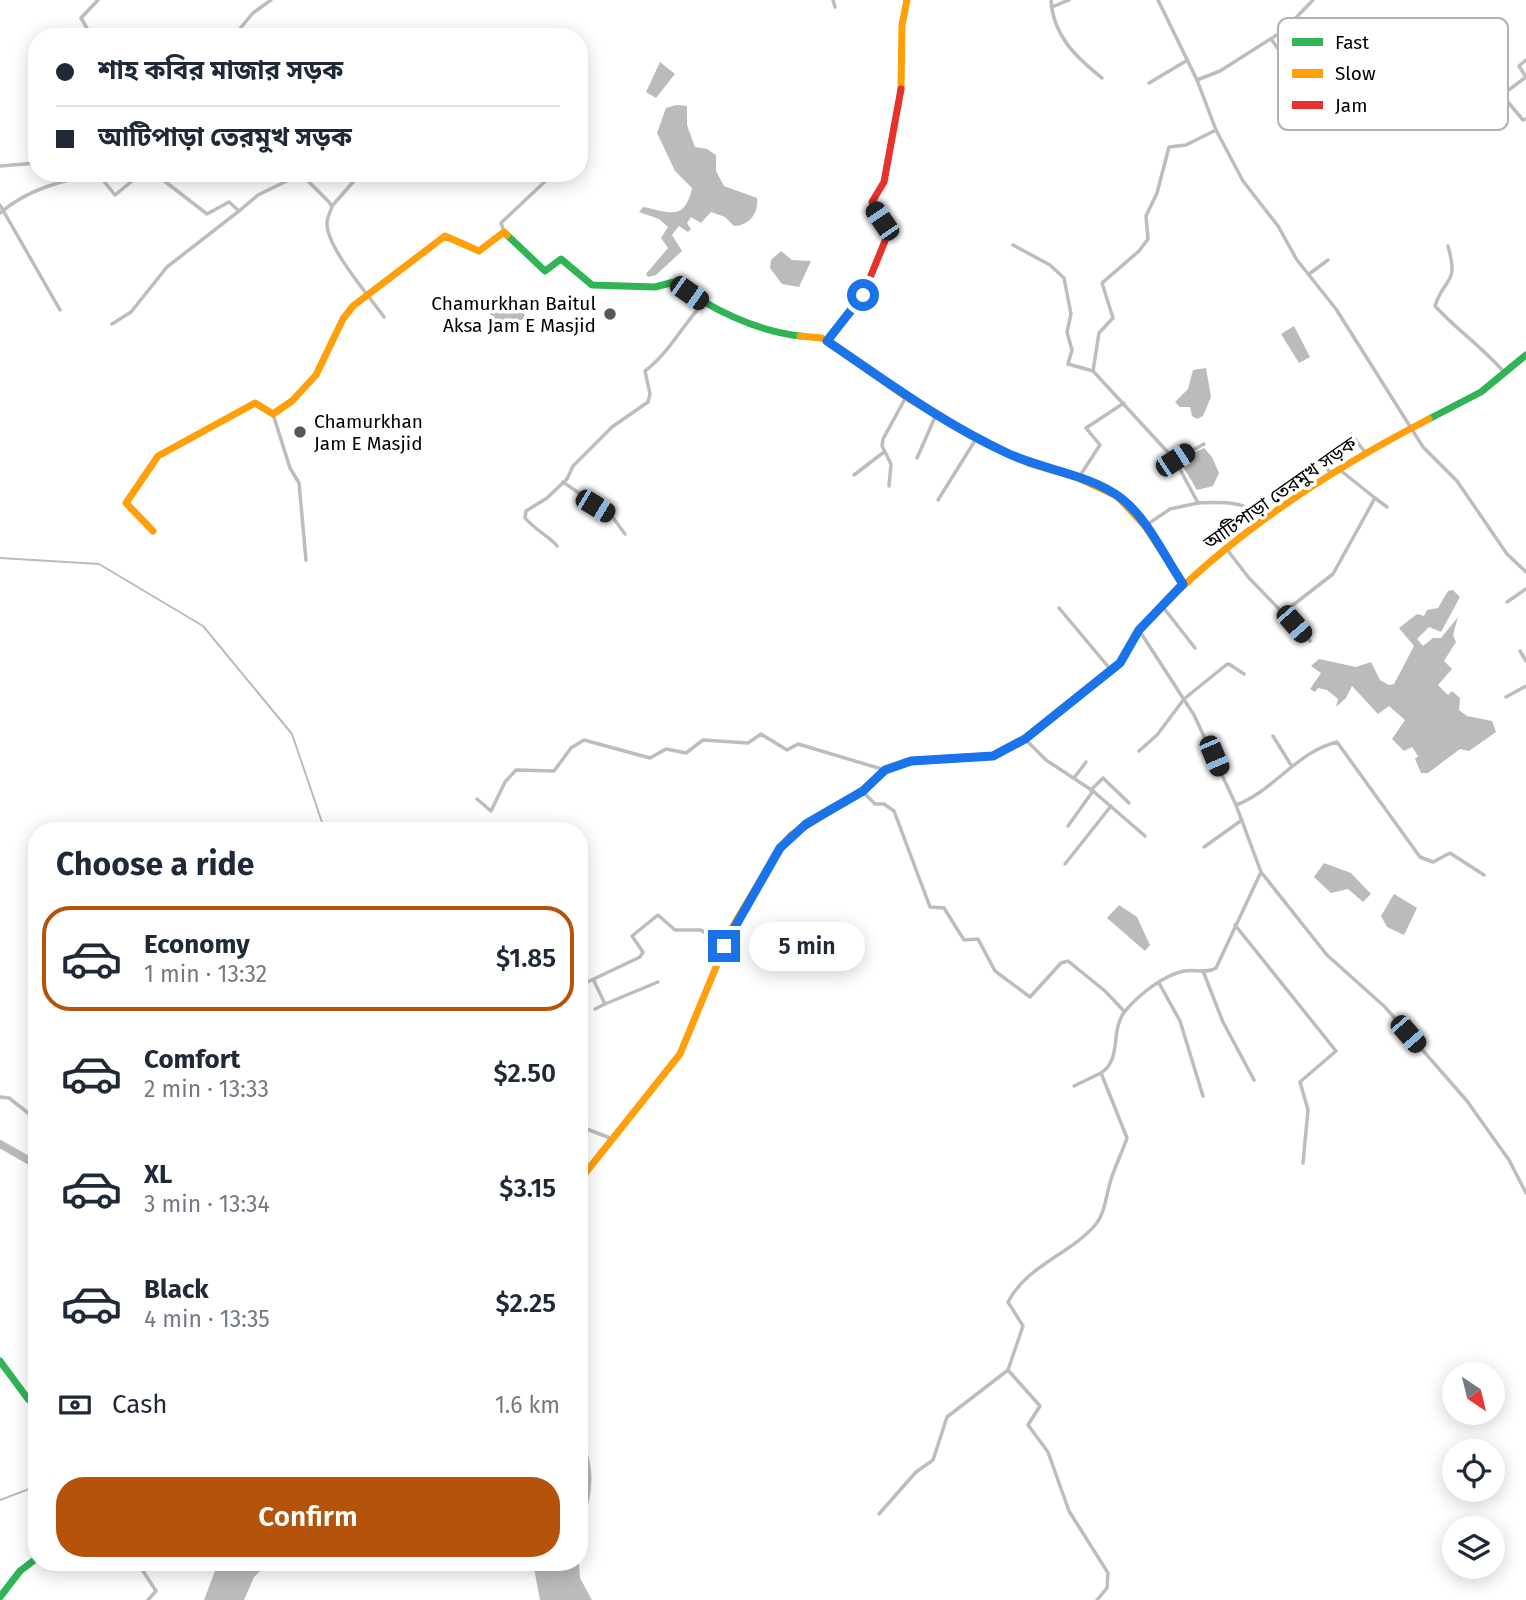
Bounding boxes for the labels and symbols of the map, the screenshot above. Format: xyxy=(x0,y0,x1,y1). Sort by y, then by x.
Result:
legend xyxy=(1278,18,1508,130)
text: Fast xyxy=(1335,31,1369,54)
text: Slow xyxy=(1335,62,1376,85)
text: Jam xyxy=(1335,94,1367,117)
car xyxy=(862,198,903,244)
car xyxy=(666,272,713,314)
route start xyxy=(847,279,879,311)
place label: Chamurkhan Baitul Aksa Jam E Masjid xyxy=(431,292,596,337)
marker: Chamurkhan Baitul Aksa Jam E Masjid xyxy=(602,306,618,322)
place label: Chamurkhan Jam E Masjid xyxy=(314,410,423,455)
marker: Chamurkhan Jam E Masjid xyxy=(292,424,308,440)
street label: আটিপাড়া তেরমুখ সড়ক xyxy=(1198,431,1361,555)
car xyxy=(1152,440,1199,480)
car xyxy=(572,486,619,526)
car xyxy=(1273,601,1316,647)
car xyxy=(1197,733,1232,779)
callout: 5 min xyxy=(748,922,864,970)
route end xyxy=(708,930,740,962)
car xyxy=(1387,1011,1430,1057)
north arrow xyxy=(1442,1362,1505,1424)

